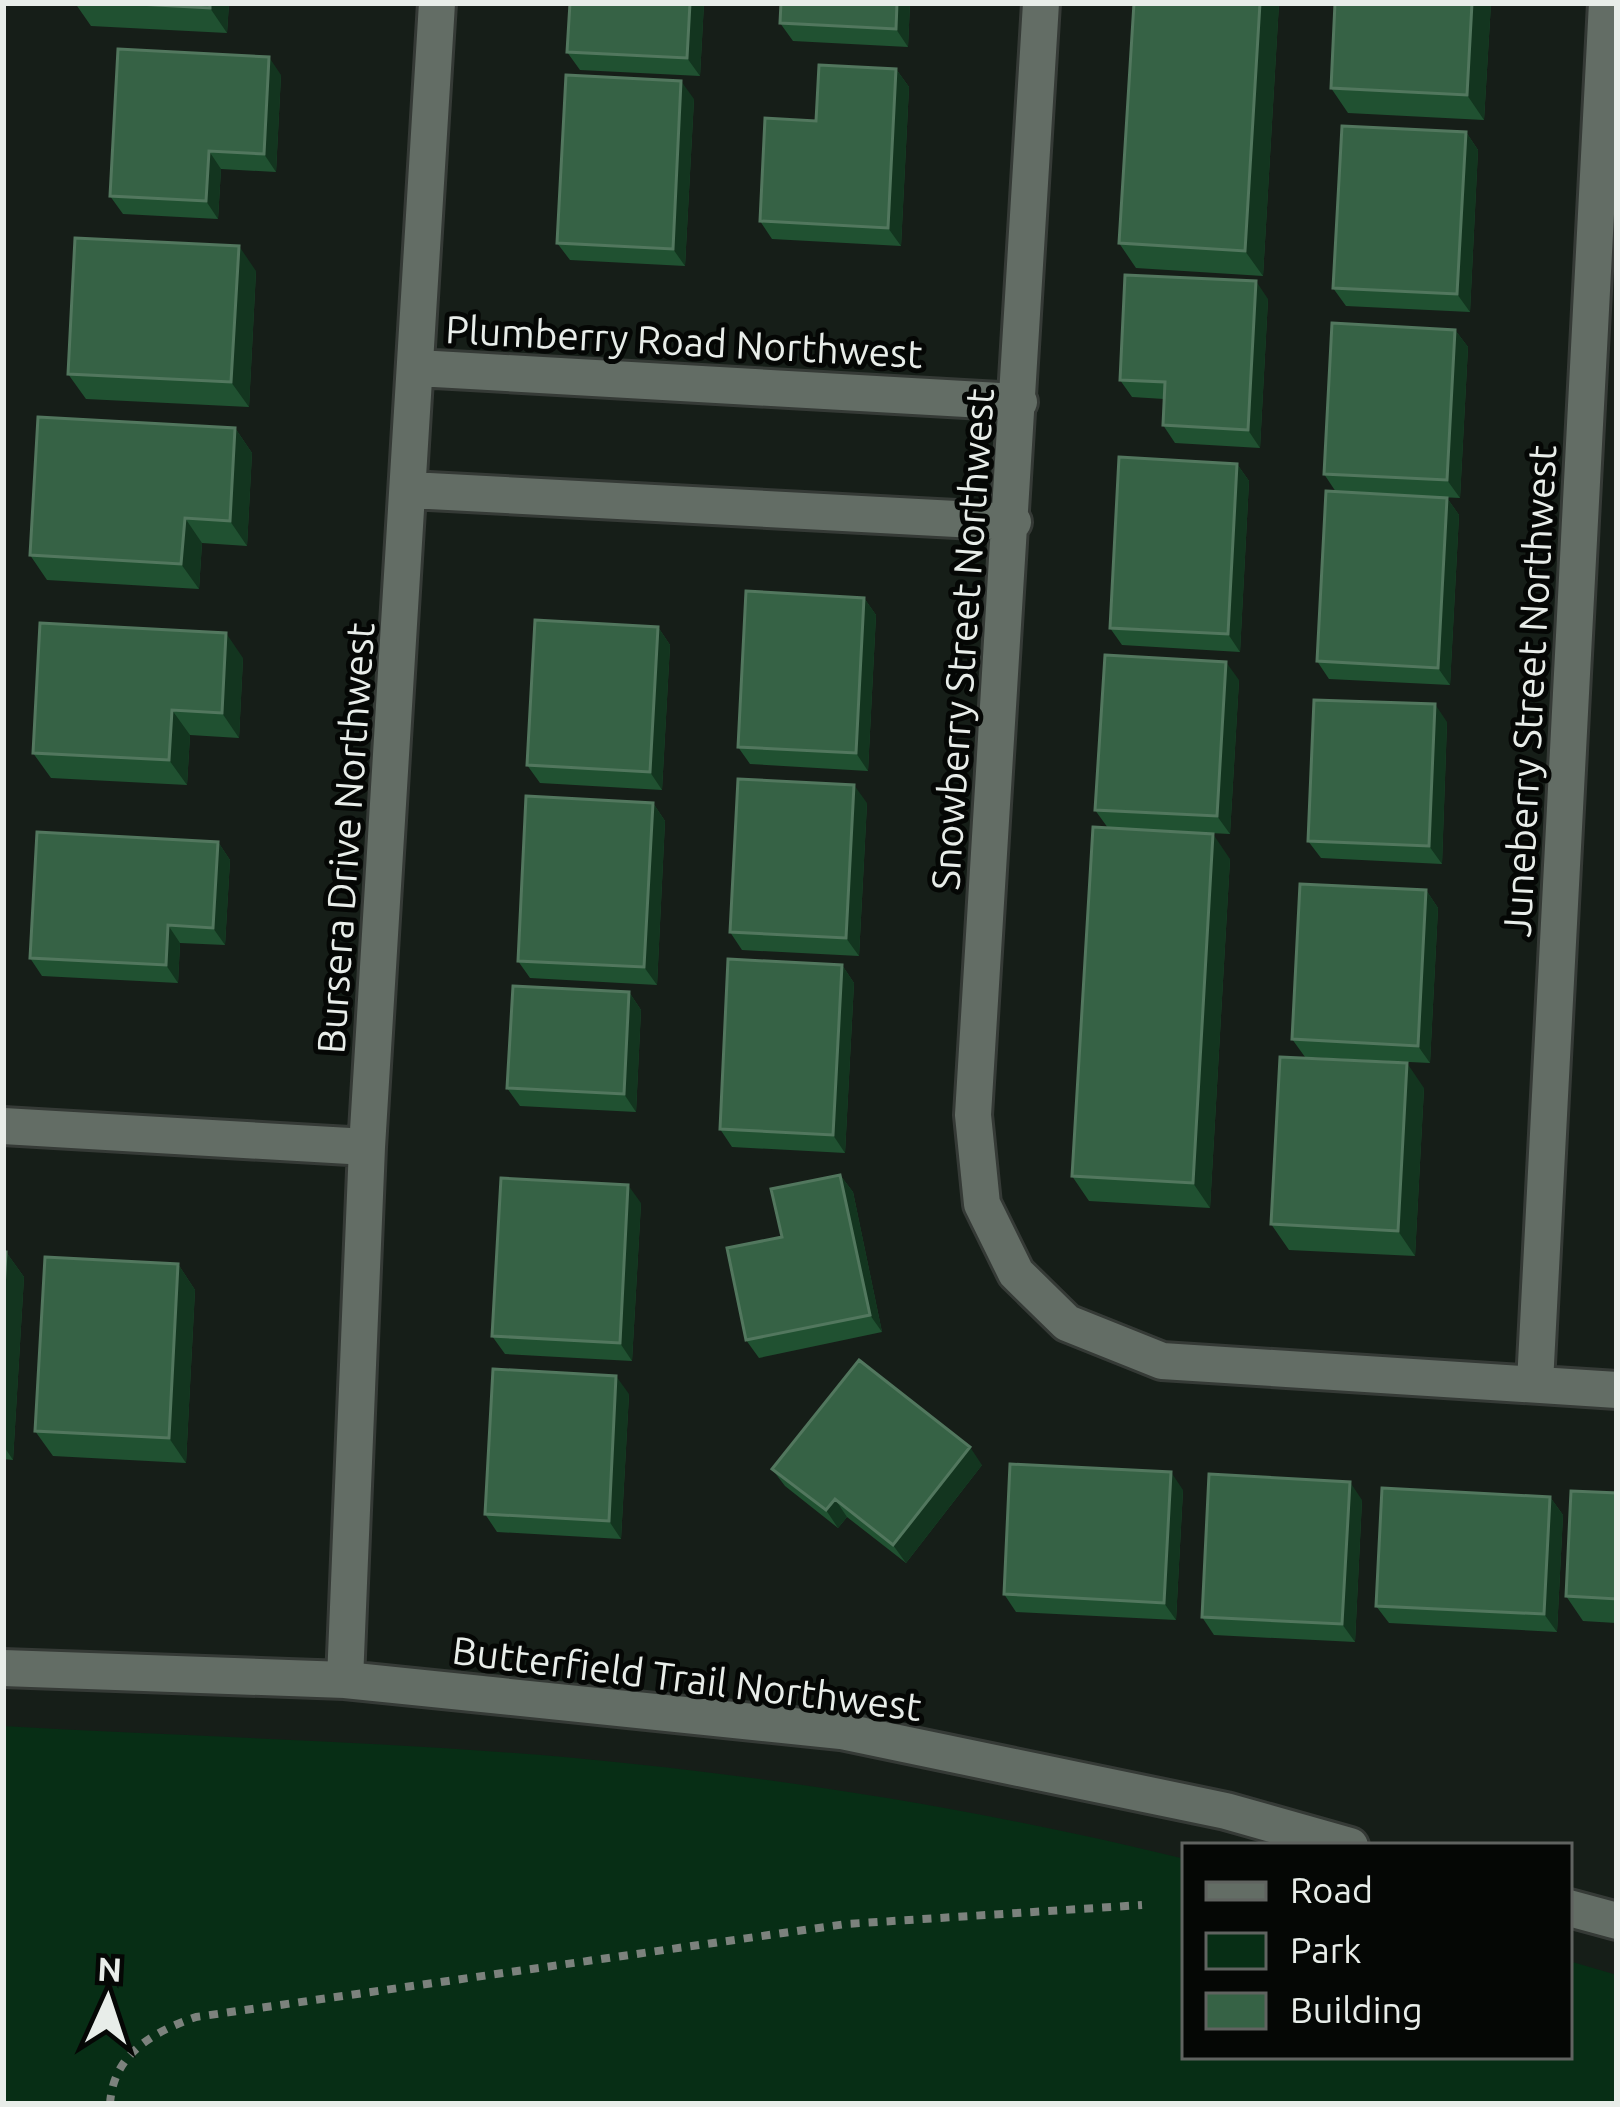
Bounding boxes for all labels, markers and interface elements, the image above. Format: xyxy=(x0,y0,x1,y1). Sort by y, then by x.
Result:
street label: Plumberry Road Northwest xyxy=(444,307,924,375)
street label: Snowberry Street Northwest xyxy=(923,387,1001,891)
street label: Juneberry Street Northwest xyxy=(1495,444,1563,938)
street label: Bursera Drive Northwest xyxy=(308,621,382,1055)
street label: Butterfield Trail Northwest xyxy=(450,1628,924,1728)
legend xyxy=(1182,1843,1572,2059)
text: Road xyxy=(1290,1869,1373,1910)
text: Park xyxy=(1290,1929,1362,1970)
north arrow xyxy=(48,1939,168,2059)
text: N xyxy=(96,1949,123,1988)
text: Building xyxy=(1290,1989,1423,2030)

